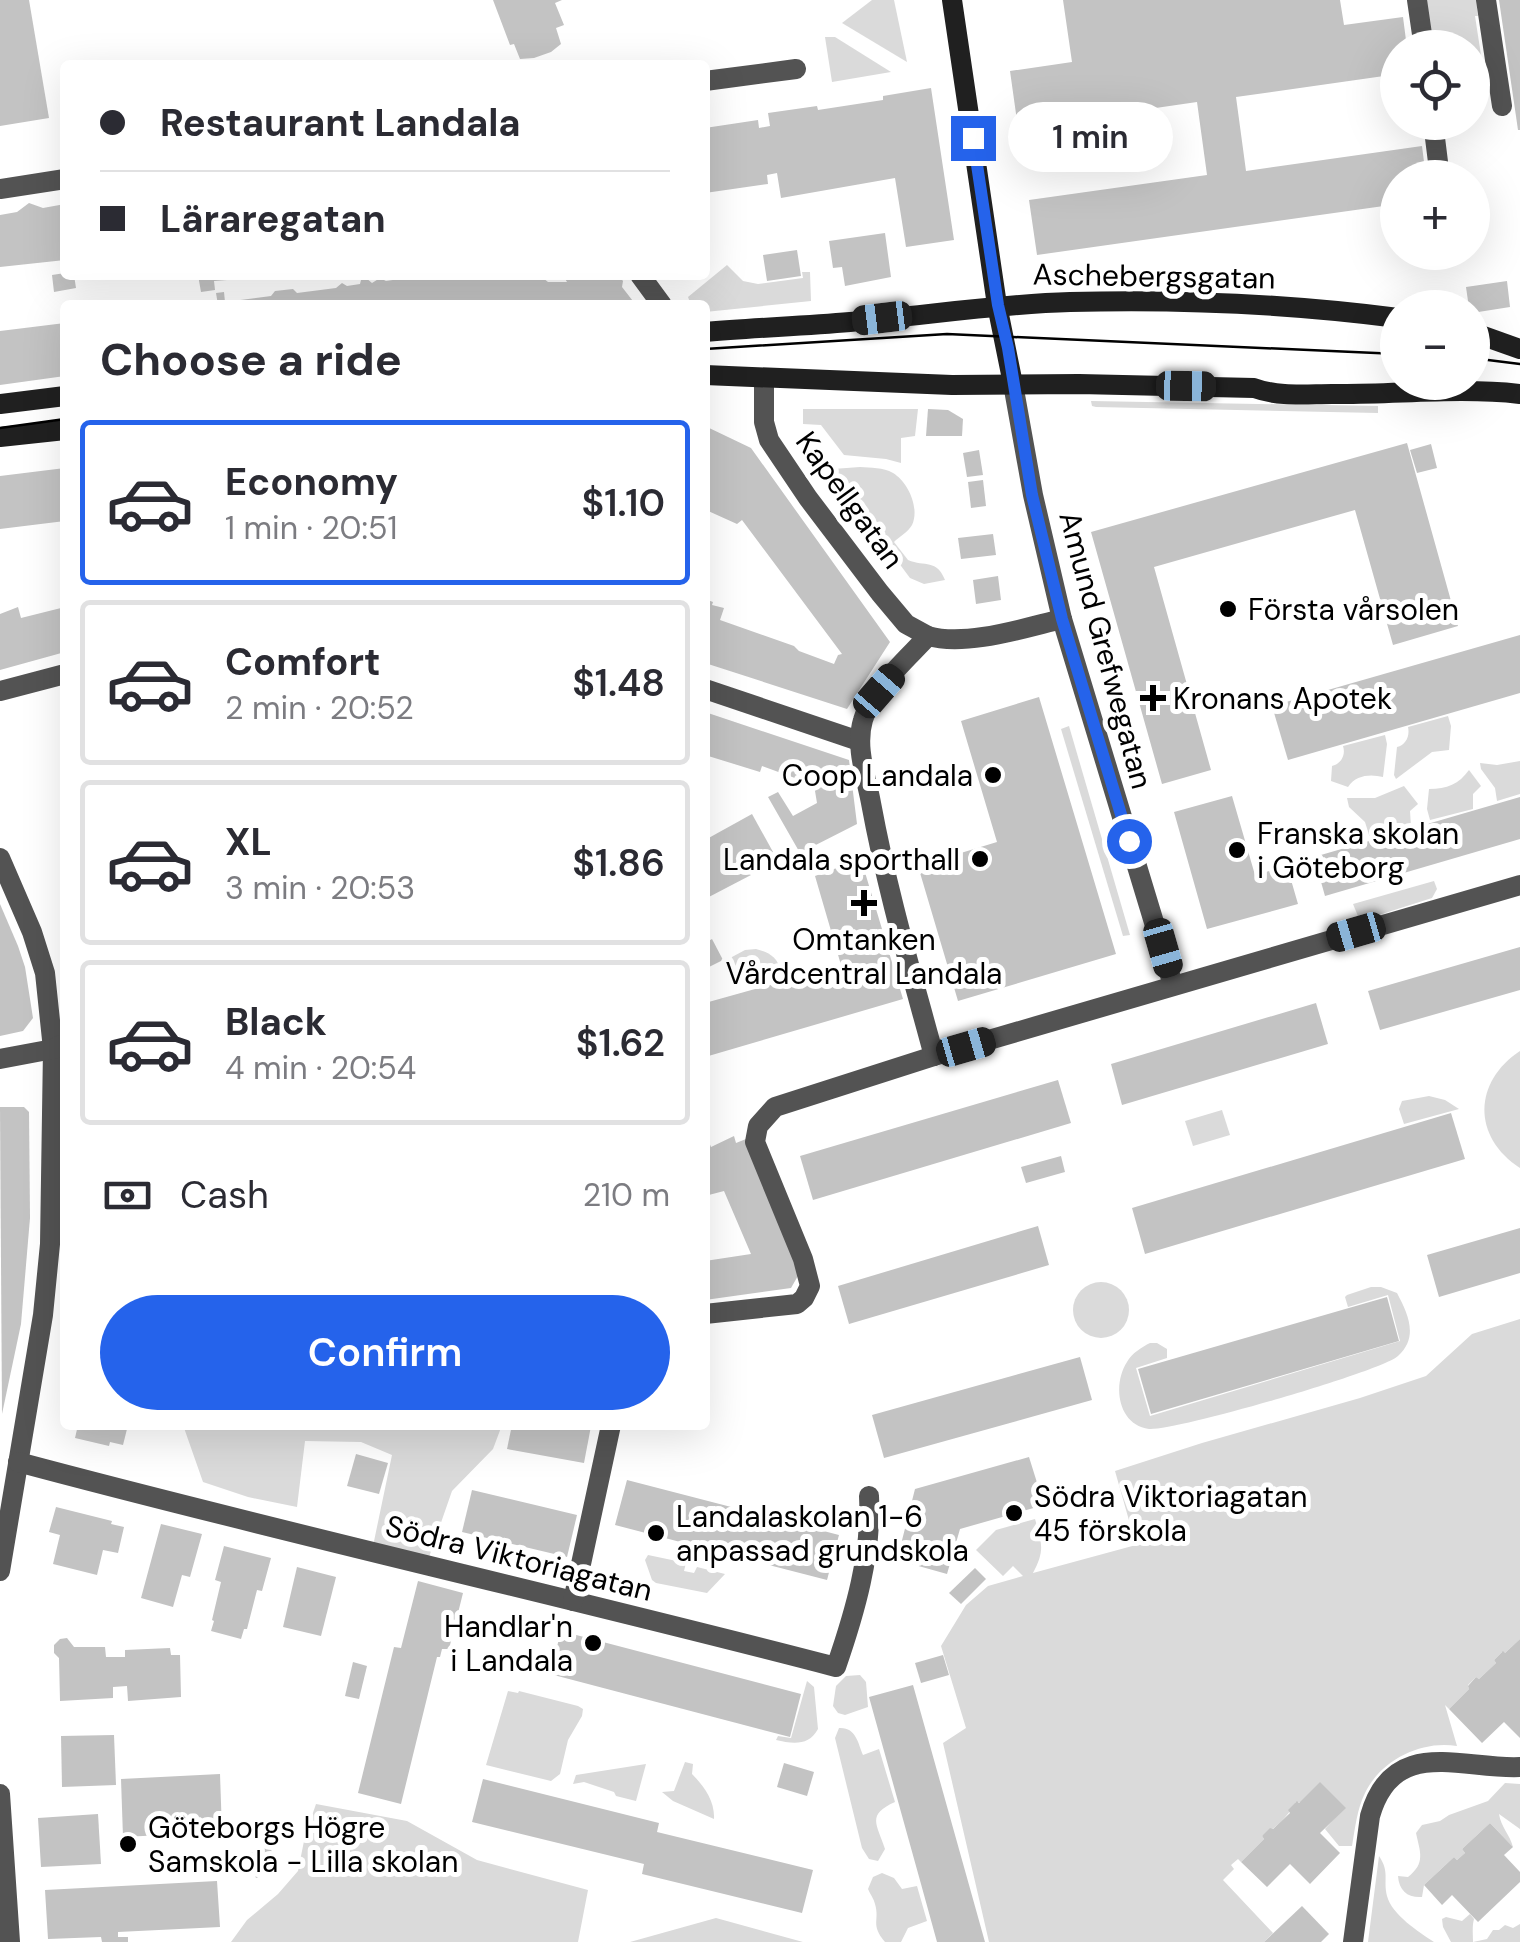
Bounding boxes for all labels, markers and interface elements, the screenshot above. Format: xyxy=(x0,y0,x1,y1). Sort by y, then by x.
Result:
map controls xyxy=(1380,30,1490,400)
button: locate xyxy=(1380,30,1490,140)
text: Restaurant Landala xyxy=(160,98,521,148)
callout: 1 min xyxy=(1008,103,1173,173)
route end xyxy=(951,116,996,161)
text: 1 min xyxy=(1052,116,1129,158)
button: + xyxy=(1380,160,1490,270)
text: Läraregatan xyxy=(160,194,386,244)
street label: Aschebergsgatan xyxy=(1032,254,1276,298)
button: − xyxy=(1380,290,1490,400)
car xyxy=(850,299,914,337)
text: Choose a ride xyxy=(100,330,402,389)
car xyxy=(1156,370,1216,402)
street label: Kapellgatan xyxy=(787,424,913,576)
text: Economy xyxy=(225,457,398,507)
icon: car xyxy=(105,458,195,548)
text: $1.10 xyxy=(582,478,665,528)
text: 1 min · 20:51 xyxy=(225,507,397,549)
street label: Amund Grefwegatan xyxy=(1050,507,1162,793)
place label: Första vårsolen xyxy=(1248,590,1459,629)
marker: Första vårsolen xyxy=(1217,598,1239,620)
text: Comfort xyxy=(225,637,381,687)
icon: car xyxy=(105,638,195,728)
text: $1.48 xyxy=(572,658,665,708)
car xyxy=(848,659,910,723)
place label: Kronans Apotek xyxy=(1173,679,1392,718)
text: 2 min · 20:52 xyxy=(225,687,414,729)
marker: Kronans Apotek xyxy=(1142,687,1164,709)
place label: Coop Landala xyxy=(782,756,973,795)
marker: Coop Landala xyxy=(982,764,1004,786)
place label: Franska skolan i Göteborg xyxy=(1257,814,1459,887)
text: XL xyxy=(225,817,272,867)
icon: car xyxy=(105,818,195,908)
route start xyxy=(1107,819,1152,864)
text: $1.86 xyxy=(572,838,665,888)
marker: Franska skolan i Göteborg xyxy=(1226,839,1248,861)
place label: Landala sporthall xyxy=(723,840,960,879)
marker: Landala sporthall xyxy=(969,848,991,870)
text: 3 min · 20:53 xyxy=(225,867,415,909)
marker: Omtanken Vårdcentral Landala xyxy=(851,890,877,916)
car xyxy=(1323,909,1389,955)
car xyxy=(1140,915,1186,981)
place label: Omtanken Vårdcentral Landala xyxy=(726,920,1002,993)
text: Black xyxy=(225,997,327,1047)
icon: car xyxy=(105,998,195,1088)
text: $1.62 xyxy=(576,1018,665,1068)
car xyxy=(933,1024,999,1070)
text: 4 min · 20:54 xyxy=(225,1047,416,1089)
icon: cash xyxy=(100,1168,155,1223)
text: Cash xyxy=(180,1170,269,1220)
text: 210 m xyxy=(583,1174,670,1216)
button: Confirm xyxy=(100,1295,670,1410)
place label: Södra Viktoriagatan 45 förskola xyxy=(1034,1477,1307,1550)
place label: Landalaskolan 1-6 anpassad grundskola xyxy=(676,1497,969,1570)
marker: Södra Viktoriagatan 45 förskola xyxy=(1003,1502,1025,1524)
street label: Södra Viktoriagatan xyxy=(382,1506,656,1610)
marker: Landalaskolan 1-6 anpassad grundskola xyxy=(645,1522,667,1544)
place label: Handlar'n i Landala xyxy=(444,1607,573,1680)
marker: Handlar'n i Landala xyxy=(582,1632,604,1654)
place label: Göteborgs Högre Samskola - Lilla skolan xyxy=(148,1808,458,1881)
marker: Göteborgs Högre Samskola - Lilla skolan xyxy=(117,1833,139,1855)

